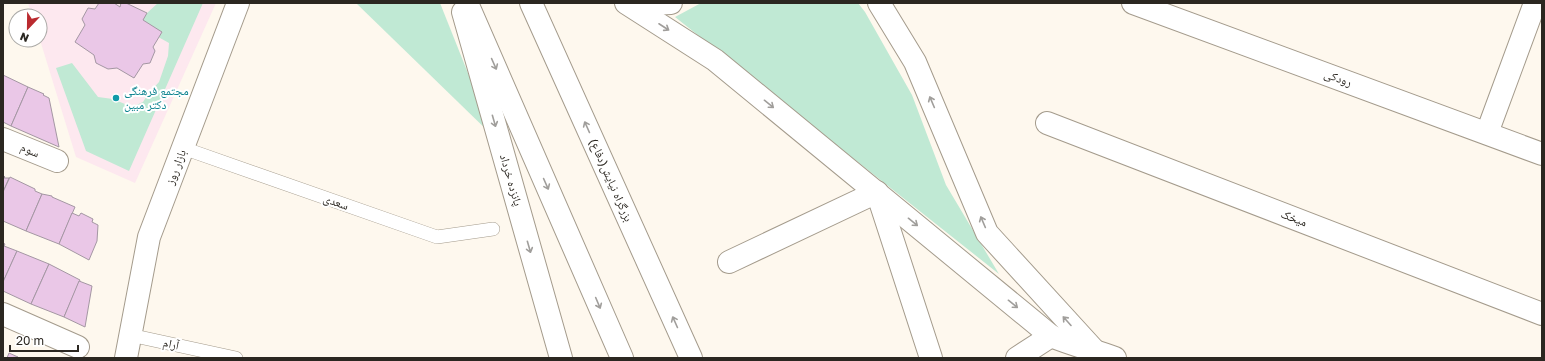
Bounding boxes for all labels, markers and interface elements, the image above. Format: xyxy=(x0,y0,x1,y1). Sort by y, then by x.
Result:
north arrow xyxy=(8,8,48,48)
one-way arrow xyxy=(658,23,669,31)
text: N xyxy=(18,30,30,45)
one-way arrow xyxy=(491,58,498,70)
street label: رودکی xyxy=(1322,66,1354,90)
place label: مجتمع فرهنگی دکتر مبین xyxy=(124,83,189,112)
marker: مجتمع فرهنگی دکتر مبین xyxy=(111,93,121,103)
one-way arrow xyxy=(928,97,935,109)
one-way arrow xyxy=(763,99,774,108)
one-way arrow xyxy=(491,115,498,128)
one-way arrow xyxy=(583,122,590,134)
street label: بزرگراه نیایش(دفاع) xyxy=(585,136,637,224)
street label: سوم xyxy=(18,139,42,161)
street label: بازار روز xyxy=(162,147,189,188)
street label: پانزده خرداد xyxy=(497,152,526,208)
one-way arrow xyxy=(543,177,550,189)
street label: سعدی xyxy=(321,190,351,213)
street label: میخک xyxy=(1279,206,1310,230)
one-way arrow xyxy=(907,217,918,226)
one-way arrow xyxy=(979,217,986,229)
one-way arrow xyxy=(526,240,533,253)
one-way arrow xyxy=(595,296,602,308)
one-way arrow xyxy=(1008,300,1018,309)
one-way arrow xyxy=(1063,316,1072,326)
one-way arrow xyxy=(671,317,678,329)
scale bar xyxy=(10,327,78,353)
text: 20 m xyxy=(16,333,44,348)
street label: آرام xyxy=(161,334,182,354)

